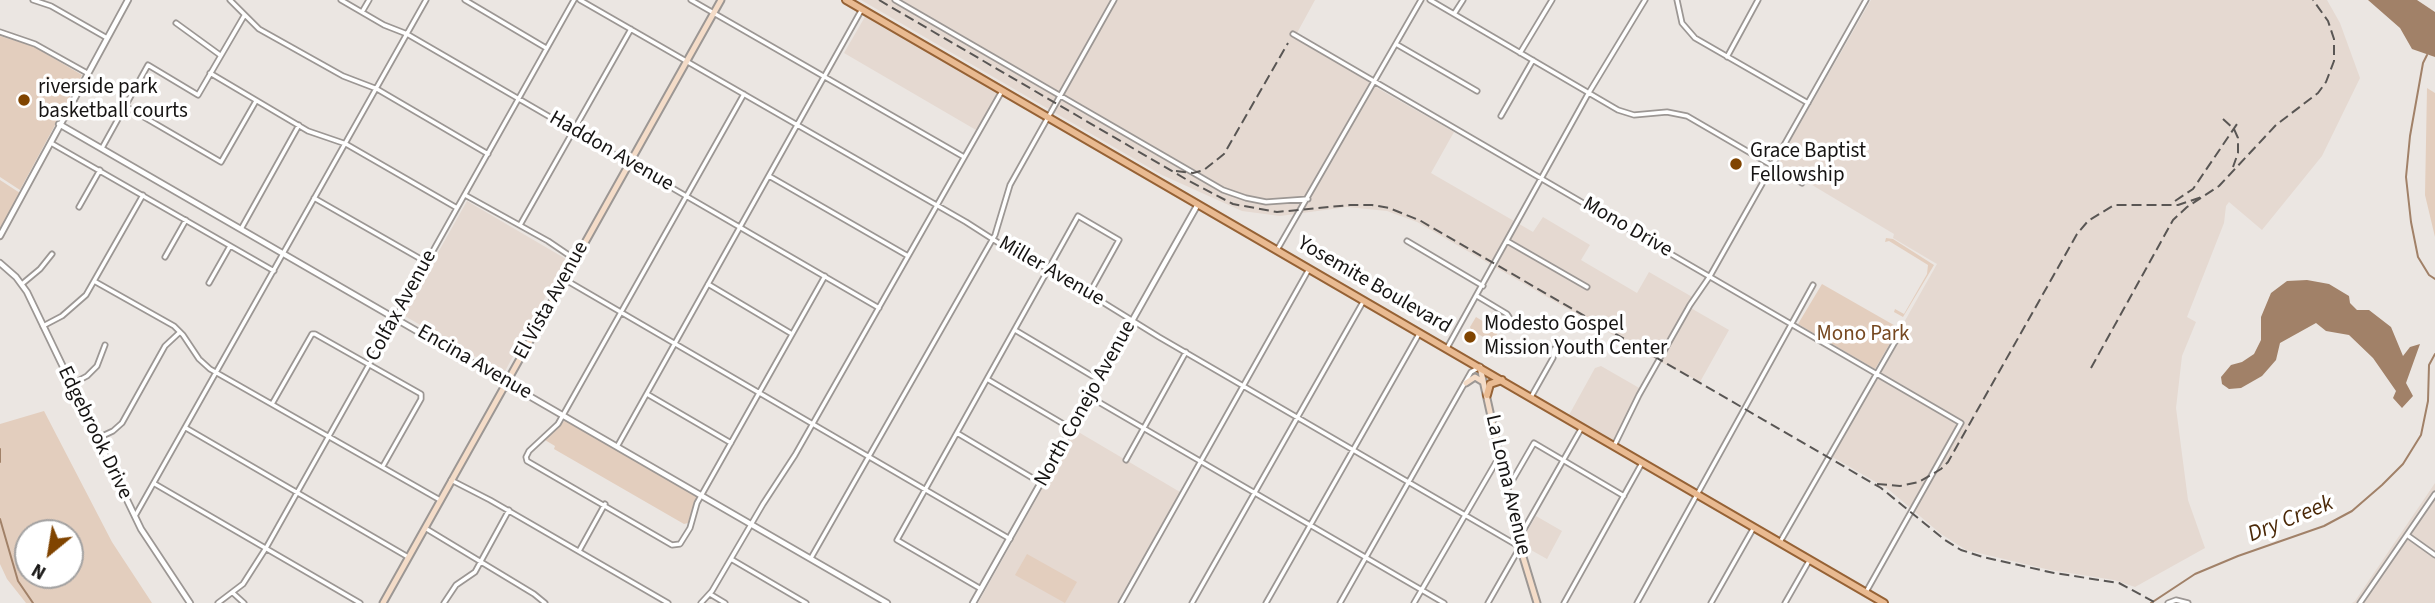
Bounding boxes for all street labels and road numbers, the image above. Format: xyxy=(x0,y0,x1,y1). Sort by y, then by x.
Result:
street label: Haddon Avenue xyxy=(544,106,678,198)
street label: Mono Drive xyxy=(1578,192,1676,264)
street label: Miller Avenue xyxy=(994,232,1108,312)
street label: Yosemite Boulevard xyxy=(1293,232,1455,340)
street label: El Vista Avenue xyxy=(509,238,595,364)
street label: Colfax Avenue xyxy=(361,246,443,366)
street label: North Conejo Avenue xyxy=(1030,317,1142,491)
street label: Encina Avenue xyxy=(412,320,536,406)
street label: Edgebrook Drive xyxy=(51,362,137,504)
street label: La Loma Avenue xyxy=(1479,412,1535,558)

